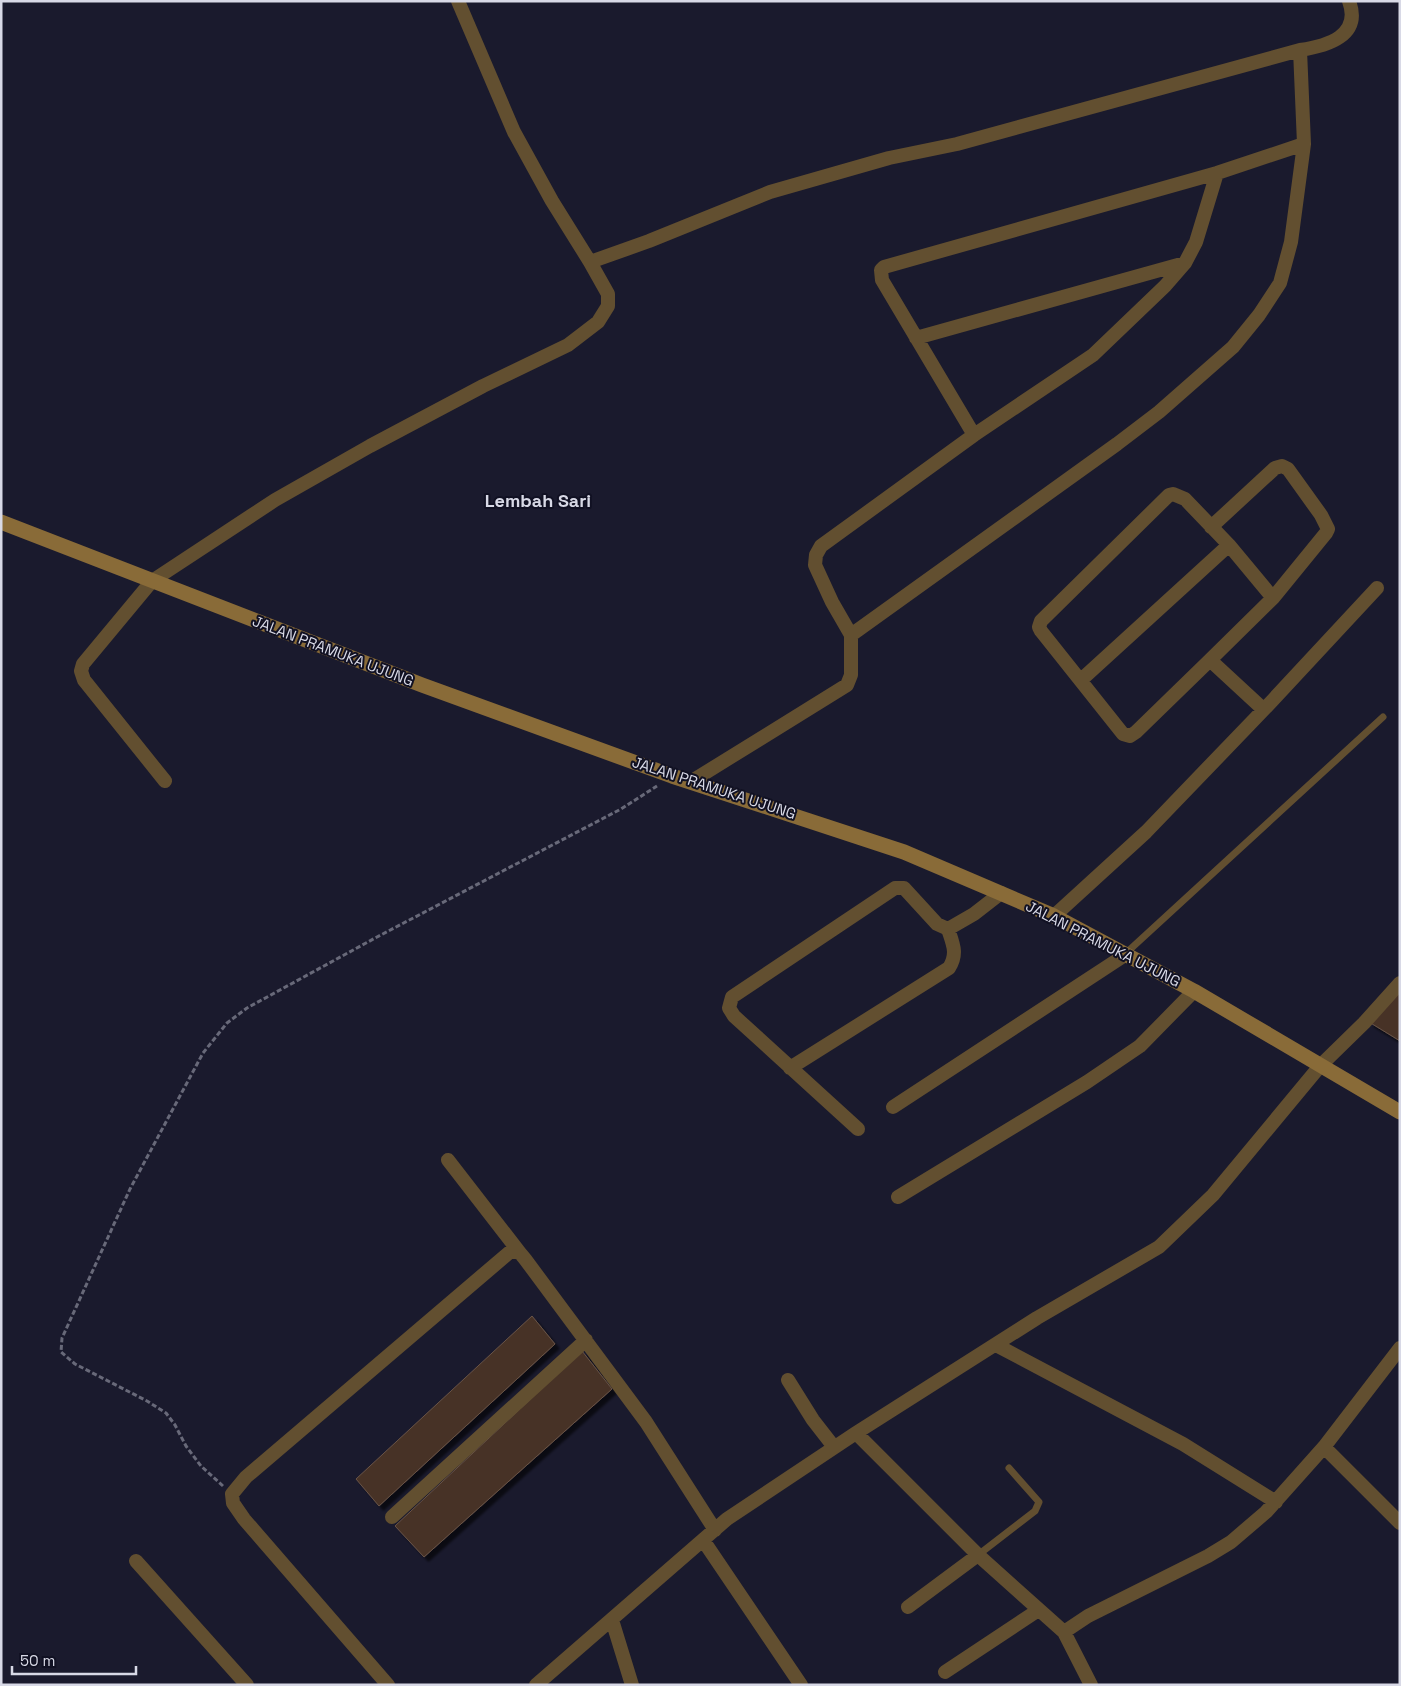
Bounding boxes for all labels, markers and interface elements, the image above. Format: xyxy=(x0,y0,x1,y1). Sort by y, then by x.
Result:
district label: Lembah Sari xyxy=(485,489,591,512)
street label: JALAN PRAMUKA UJUNG xyxy=(250,611,417,690)
street label: JALAN PRAMUKA UJUNG xyxy=(630,752,799,823)
street label: JALAN PRAMUKA UJUNG xyxy=(1023,896,1184,991)
scale bar xyxy=(12,1644,136,1676)
text: 50 m xyxy=(20,1651,55,1670)

